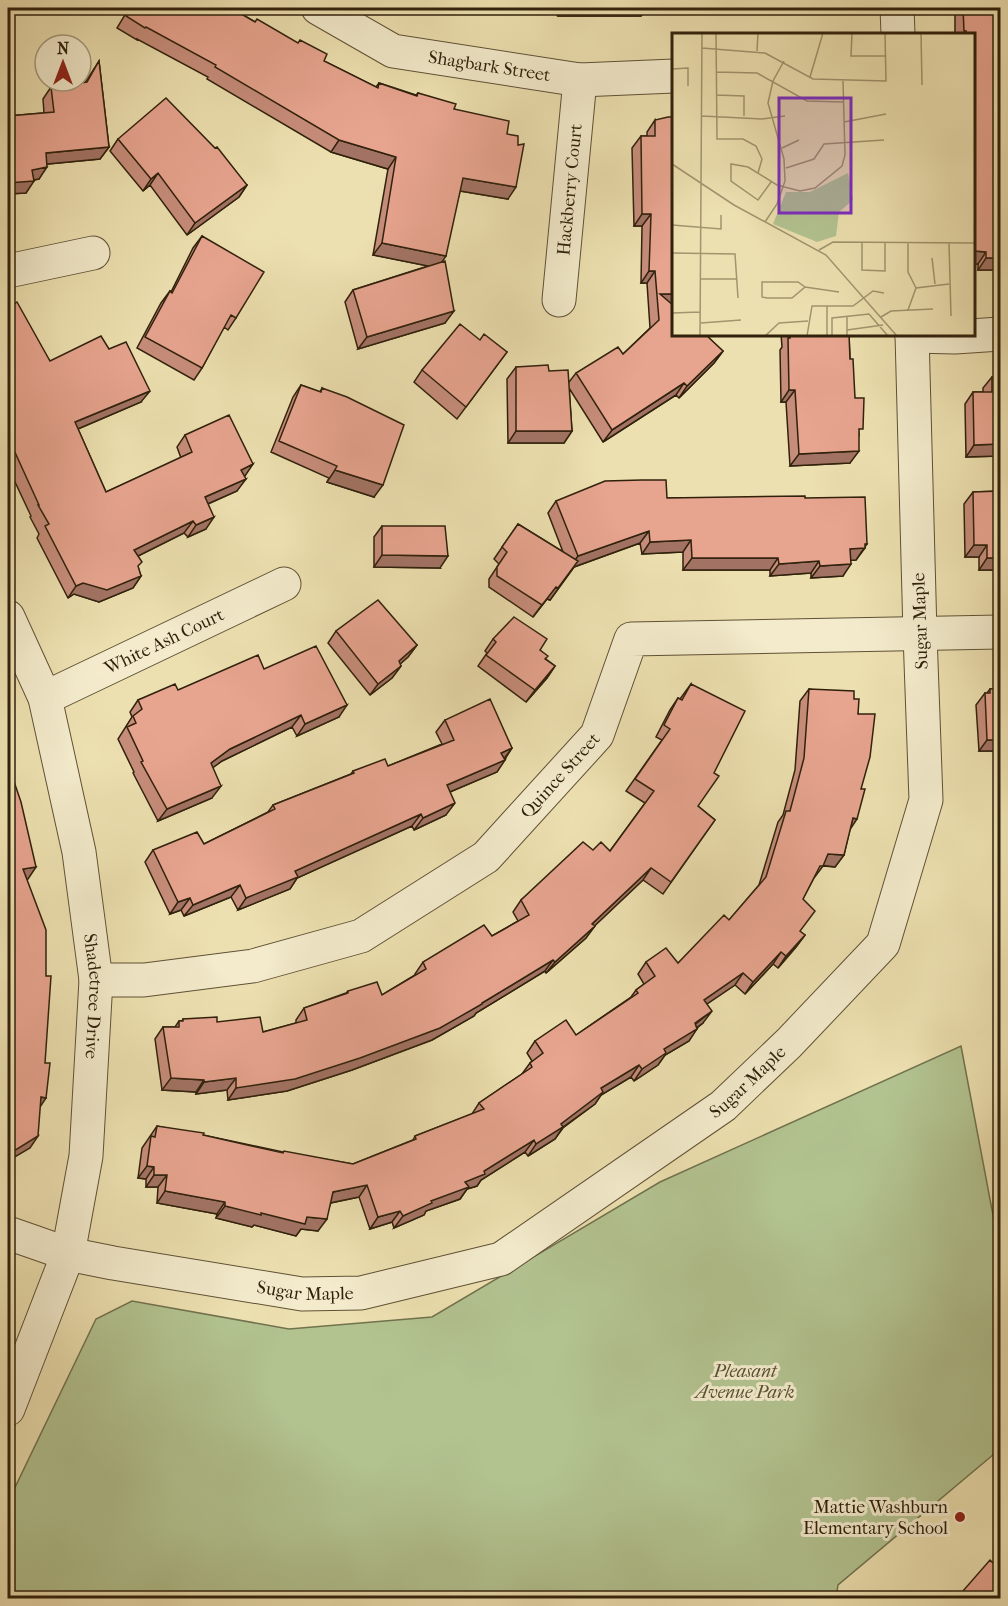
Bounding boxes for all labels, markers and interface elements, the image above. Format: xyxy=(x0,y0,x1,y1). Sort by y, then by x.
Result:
north arrow xyxy=(33,33,93,93)
inset map xyxy=(672,33,975,336)
text: N xyxy=(57,39,70,58)
street label: Shagbark Street xyxy=(427,47,552,86)
street label: Hackberry Court xyxy=(553,122,587,256)
street label: Sugar Maple xyxy=(908,572,933,670)
street label: White Ash Court xyxy=(100,604,228,679)
street label: Quince Street xyxy=(516,728,605,823)
street label: Shadetree Drive xyxy=(79,932,106,1060)
street label: Sugar Maple xyxy=(706,1042,791,1123)
street label: Sugar Maple xyxy=(255,1277,354,1305)
park label: Pleasant Avenue Park xyxy=(694,1361,794,1403)
place label: Mattie Washburn Elementary School xyxy=(803,1497,949,1539)
marker: Mattie Washburn Elementary School xyxy=(953,1510,967,1524)

